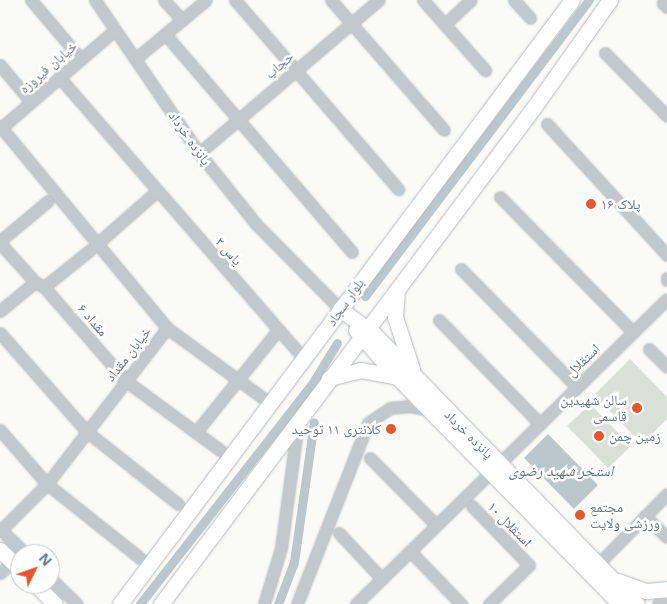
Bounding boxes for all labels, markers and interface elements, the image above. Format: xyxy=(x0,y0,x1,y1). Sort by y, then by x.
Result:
street label: خیابان فیروزه xyxy=(16,37,80,97)
street label: حجاب xyxy=(261,48,297,82)
street label: پانزده خرداد xyxy=(165,108,215,168)
place label: پلاک ۱۶ xyxy=(601,196,641,212)
marker: پلاک ۱۶ xyxy=(585,198,597,210)
street label: یاس ۲ xyxy=(212,233,246,269)
street label: بلوار سجاد xyxy=(323,275,367,329)
street label: مقداد ۶ xyxy=(74,300,112,340)
street label: خیابان مقداد xyxy=(102,323,154,385)
street label: استقلال xyxy=(563,340,603,380)
place label: سالن شهیدین قاسمی xyxy=(560,392,627,424)
marker: سالن شهیدین قاسمی xyxy=(631,402,643,414)
street label: پانزده خرداد xyxy=(441,406,497,462)
place label: کلانتری ۱۱ توحید xyxy=(292,421,381,437)
marker: کلانتری ۱۱ توحید xyxy=(385,423,397,435)
place label: زمین چمن xyxy=(609,428,661,444)
marker: زمین چمن xyxy=(593,430,605,442)
water label: استخر شهید رضوی xyxy=(509,462,613,480)
street label: استقلال ۱۰ xyxy=(484,498,536,550)
place label: مجتمع ورزشی ولایت xyxy=(590,499,660,532)
marker: مجتمع ورزشی ولایت xyxy=(574,509,586,521)
north arrow xyxy=(10,544,60,594)
text: N xyxy=(35,549,57,570)

